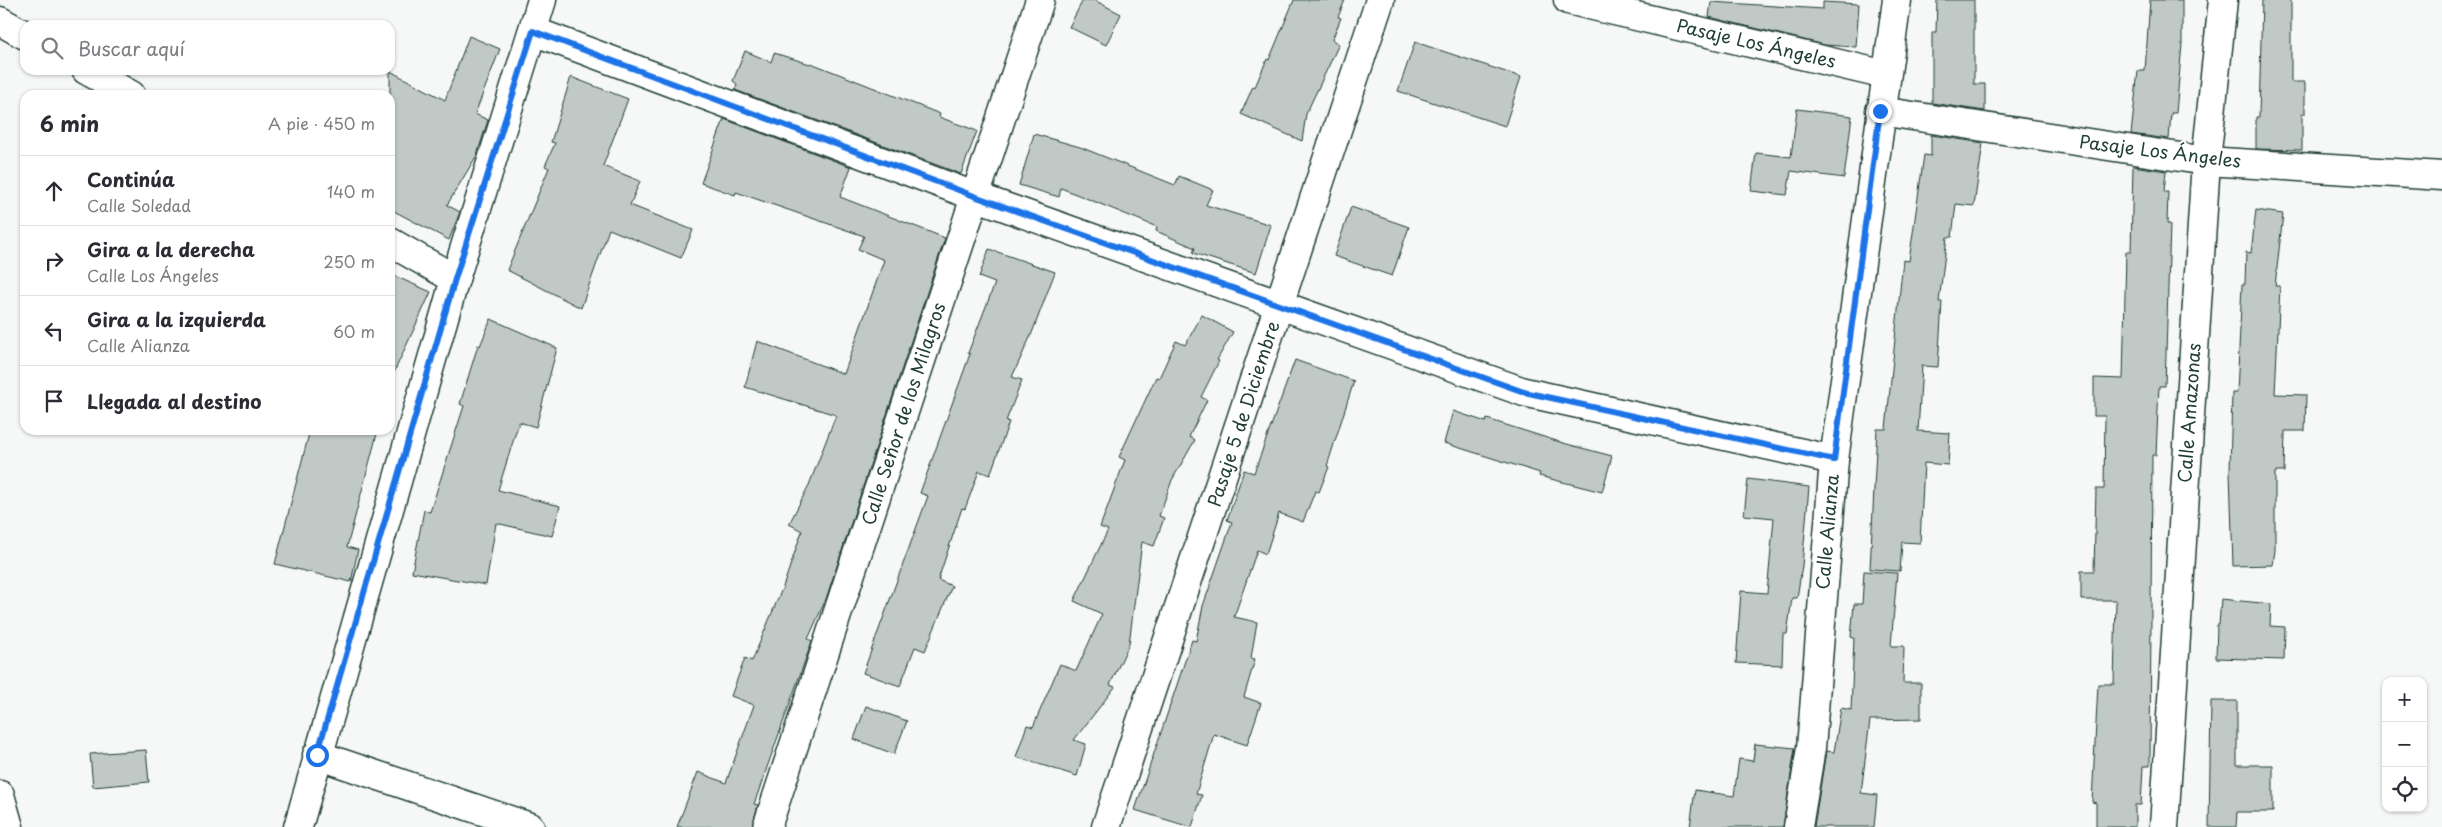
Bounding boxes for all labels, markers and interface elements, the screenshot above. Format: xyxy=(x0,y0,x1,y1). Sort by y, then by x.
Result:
street label: Pasaje Los Ángeles xyxy=(1674,11,1839,74)
search box xyxy=(20,20,395,75)
icon: search xyxy=(38,34,66,62)
text: Buscar aquí xyxy=(78,34,185,62)
route end xyxy=(1869,100,1892,123)
text: 6 min xyxy=(40,107,99,139)
text: A pie · 450 m xyxy=(268,111,375,135)
street label: Pasaje Los Ángeles xyxy=(2078,127,2243,174)
text: Continúa xyxy=(87,165,175,193)
icon: ahead xyxy=(40,177,68,205)
text: 140 m xyxy=(327,179,375,203)
text: Calle Soledad xyxy=(87,193,191,217)
text: Gira a la derecha xyxy=(87,235,255,263)
icon: right xyxy=(40,247,68,275)
text: 250 m xyxy=(324,249,375,273)
text: Calle Los Ángeles xyxy=(87,263,219,287)
street label: Calle Señor de los Milagros xyxy=(854,299,951,528)
text: Gira a la izquierda xyxy=(87,305,266,333)
icon: left xyxy=(40,317,68,345)
street label: Pasaje 5 de Diciembre xyxy=(1200,317,1285,510)
text: 60 m xyxy=(333,319,375,343)
text: Calle Alianza xyxy=(87,333,190,357)
street label: Calle Amazonas xyxy=(2170,342,2207,484)
icon: arrive xyxy=(40,387,68,415)
text: Llegada al destino xyxy=(87,387,261,415)
street label: Calle Alianza xyxy=(1808,472,1845,591)
map controls xyxy=(2382,677,2427,812)
button: + xyxy=(2382,677,2427,722)
button: − xyxy=(2382,722,2427,767)
route start xyxy=(306,744,329,767)
button: locate xyxy=(2382,767,2427,812)

